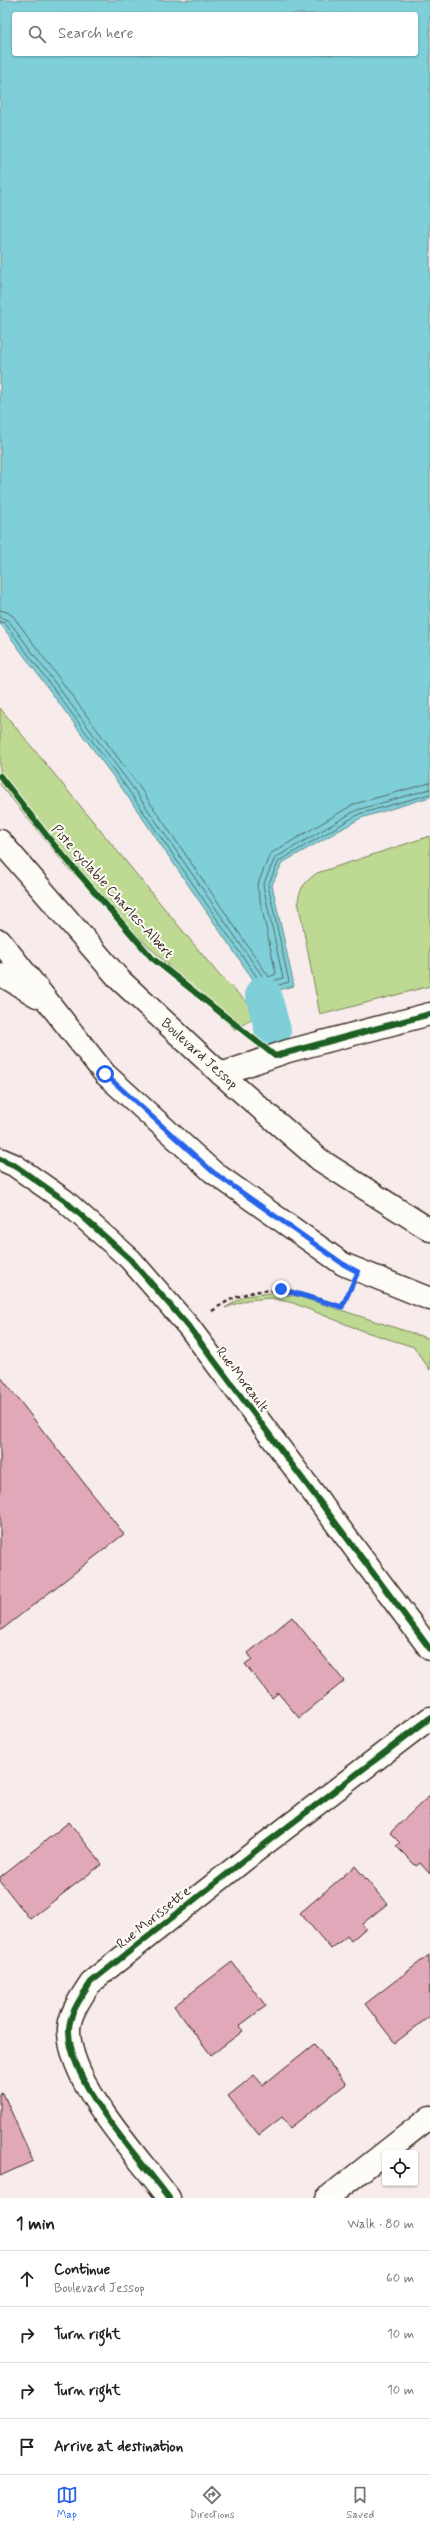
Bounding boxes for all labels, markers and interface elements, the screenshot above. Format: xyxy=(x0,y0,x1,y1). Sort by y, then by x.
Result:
search box xyxy=(12,12,418,56)
icon: search xyxy=(26,23,48,45)
text: Search here xyxy=(58,24,134,44)
street label: Piste cyclable Charles-Albert xyxy=(47,821,177,962)
street label: Boulevard Jessop xyxy=(157,1014,242,1093)
route start xyxy=(96,1065,114,1083)
route end xyxy=(272,1280,290,1298)
street label: Rue Moreault xyxy=(212,1343,273,1416)
street label: Rue Morissette xyxy=(113,1882,195,1953)
map controls xyxy=(382,2150,418,2186)
button: locate xyxy=(382,2150,418,2186)
text: 1 min xyxy=(16,2213,55,2235)
text: Walk · 80 m xyxy=(347,2216,414,2233)
text: Continue xyxy=(54,2260,110,2280)
icon: ahead xyxy=(16,2268,38,2290)
text: 60 m xyxy=(386,2270,414,2287)
text: Boulevard Jessop xyxy=(54,2280,145,2297)
icon: right xyxy=(16,2324,38,2346)
text: Turn right xyxy=(54,2325,121,2345)
text: 10 m xyxy=(387,2326,414,2343)
icon: right xyxy=(16,2380,38,2402)
text: Turn right xyxy=(54,2381,121,2401)
text: 10 m xyxy=(387,2382,414,2399)
icon: arrive xyxy=(16,2436,38,2458)
text: Arrive at destination xyxy=(54,2437,183,2457)
tab: Map xyxy=(56,2484,78,2522)
tab: Directions xyxy=(189,2484,235,2522)
tab: Saved xyxy=(346,2484,374,2522)

